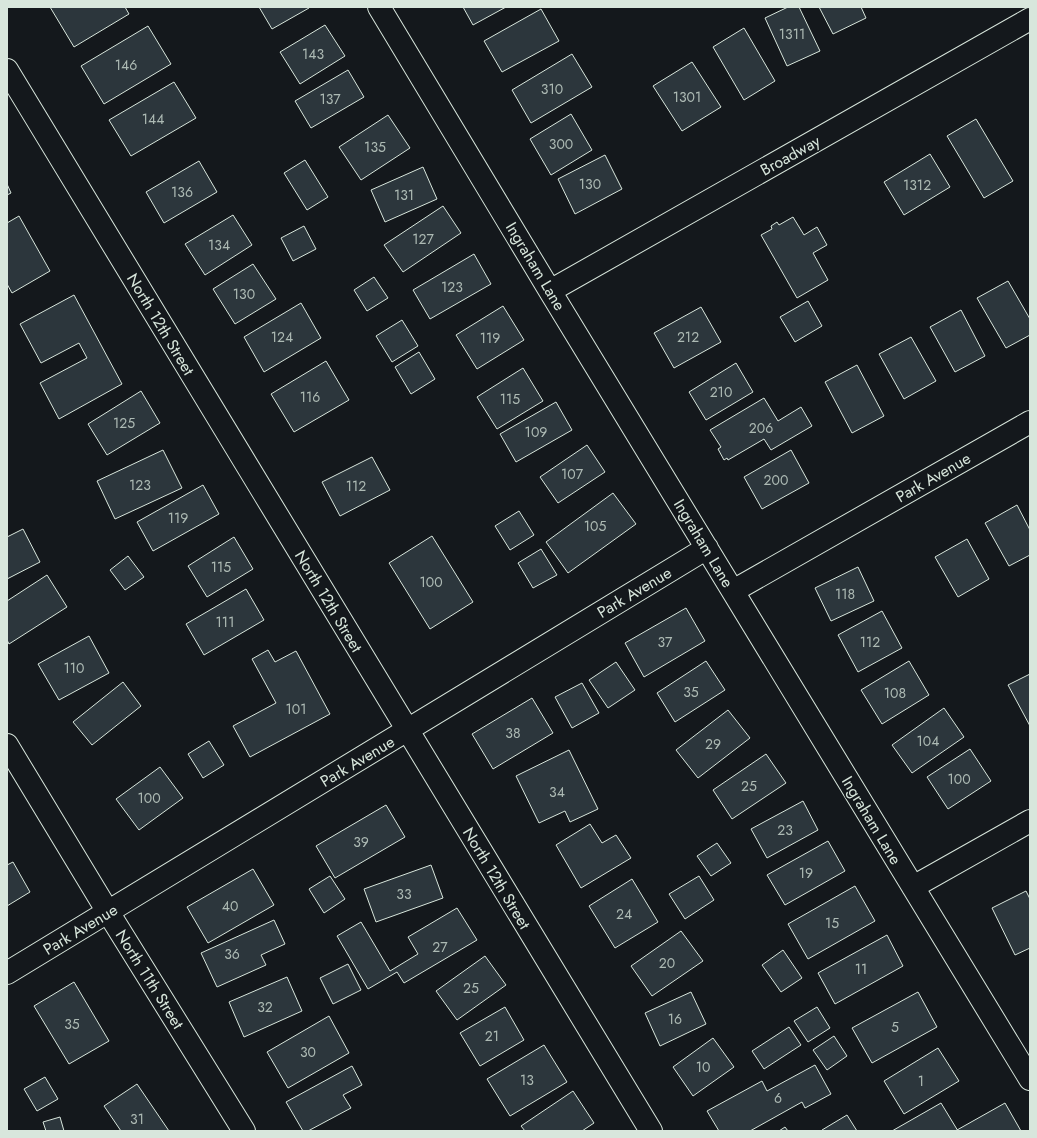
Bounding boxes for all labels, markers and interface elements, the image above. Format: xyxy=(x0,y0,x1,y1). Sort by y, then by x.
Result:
house number: 1311 xyxy=(779,24,805,44)
house number: 143 xyxy=(302,44,324,64)
house number: 146 xyxy=(115,55,137,75)
house number: 310 xyxy=(541,79,563,99)
house number: 1301 xyxy=(673,87,701,107)
house number: 137 xyxy=(319,89,341,109)
house number: 144 xyxy=(142,109,164,129)
street label: Broadway xyxy=(756,129,825,181)
house number: 300 xyxy=(549,134,573,154)
house number: 135 xyxy=(364,137,386,157)
house number: 130 xyxy=(579,174,601,194)
house number: 1312 xyxy=(903,175,931,195)
house number: 136 xyxy=(171,182,193,202)
house number: 131 xyxy=(394,185,414,205)
street label: Ingraham Lane xyxy=(500,218,571,315)
house number: 127 xyxy=(412,229,434,249)
house number: 134 xyxy=(208,235,230,255)
street label: North 12th Street xyxy=(121,269,200,380)
house number: 123 xyxy=(441,277,463,297)
house number: 130 xyxy=(233,284,255,304)
house number: 124 xyxy=(271,327,293,347)
house number: 212 xyxy=(677,327,699,347)
house number: 119 xyxy=(480,328,500,348)
house number: 210 xyxy=(710,382,732,402)
house number: 116 xyxy=(300,387,320,407)
house number: 115 xyxy=(500,389,520,409)
house number: 125 xyxy=(113,413,135,433)
house number: 206 xyxy=(749,418,773,438)
house number: 109 xyxy=(525,422,547,442)
street label: Park Avenue xyxy=(891,447,975,508)
house number: 107 xyxy=(561,464,584,484)
house number: 200 xyxy=(764,470,788,490)
house number: 123 xyxy=(129,475,151,495)
house number: 112 xyxy=(346,476,366,496)
street label: Ingraham Lane xyxy=(668,495,739,592)
house number: 119 xyxy=(168,508,188,528)
house number: 105 xyxy=(584,516,606,536)
street label: North 12th Street xyxy=(289,546,368,657)
house number: 115 xyxy=(211,557,231,577)
street label: Park Avenue xyxy=(593,561,676,624)
house number: 100 xyxy=(419,572,443,592)
house number: 118 xyxy=(835,584,855,604)
house number: 111 xyxy=(216,612,234,632)
house number: 37 xyxy=(658,632,673,652)
house number: 112 xyxy=(860,632,880,652)
house number: 110 xyxy=(64,658,85,678)
house number: 35 xyxy=(683,682,699,702)
house number: 108 xyxy=(884,683,906,703)
house number: 101 xyxy=(286,699,307,719)
house number: 38 xyxy=(505,723,521,743)
street label: Park Avenue xyxy=(316,730,399,793)
house number: 104 xyxy=(917,731,939,751)
house number: 29 xyxy=(705,734,721,754)
house number: 100 xyxy=(947,769,971,789)
street label: Ingraham Lane xyxy=(836,772,907,869)
house number: 25 xyxy=(741,776,757,796)
house number: 34 xyxy=(549,782,565,802)
house number: 100 xyxy=(137,788,161,808)
house number: 23 xyxy=(777,820,793,840)
street label: North 12th Street xyxy=(457,823,536,934)
house number: 39 xyxy=(353,832,369,852)
house number: 19 xyxy=(799,863,813,883)
house number: 33 xyxy=(396,884,412,904)
house number: 40 xyxy=(222,896,238,916)
street label: Park Avenue xyxy=(39,898,122,961)
house number: 24 xyxy=(616,904,632,924)
house number: 15 xyxy=(825,913,839,933)
street label: North 11th Street xyxy=(110,925,189,1034)
house number: 27 xyxy=(432,937,448,957)
house number: 36 xyxy=(224,944,240,964)
house number: 20 xyxy=(659,953,675,973)
house number: 11 xyxy=(855,959,867,979)
house number: 25 xyxy=(463,978,479,998)
house number: 32 xyxy=(257,997,273,1017)
house number: 16 xyxy=(668,1009,682,1029)
house number: 35 xyxy=(64,1014,80,1034)
house number: 5 xyxy=(891,1017,899,1037)
house number: 21 xyxy=(485,1026,499,1046)
house number: 30 xyxy=(300,1042,316,1062)
house number: 10 xyxy=(696,1057,710,1077)
house number: 13 xyxy=(520,1070,534,1090)
house number: 1 xyxy=(918,1071,924,1091)
house number: 6 xyxy=(774,1088,782,1108)
house number: 31 xyxy=(130,1109,144,1129)

